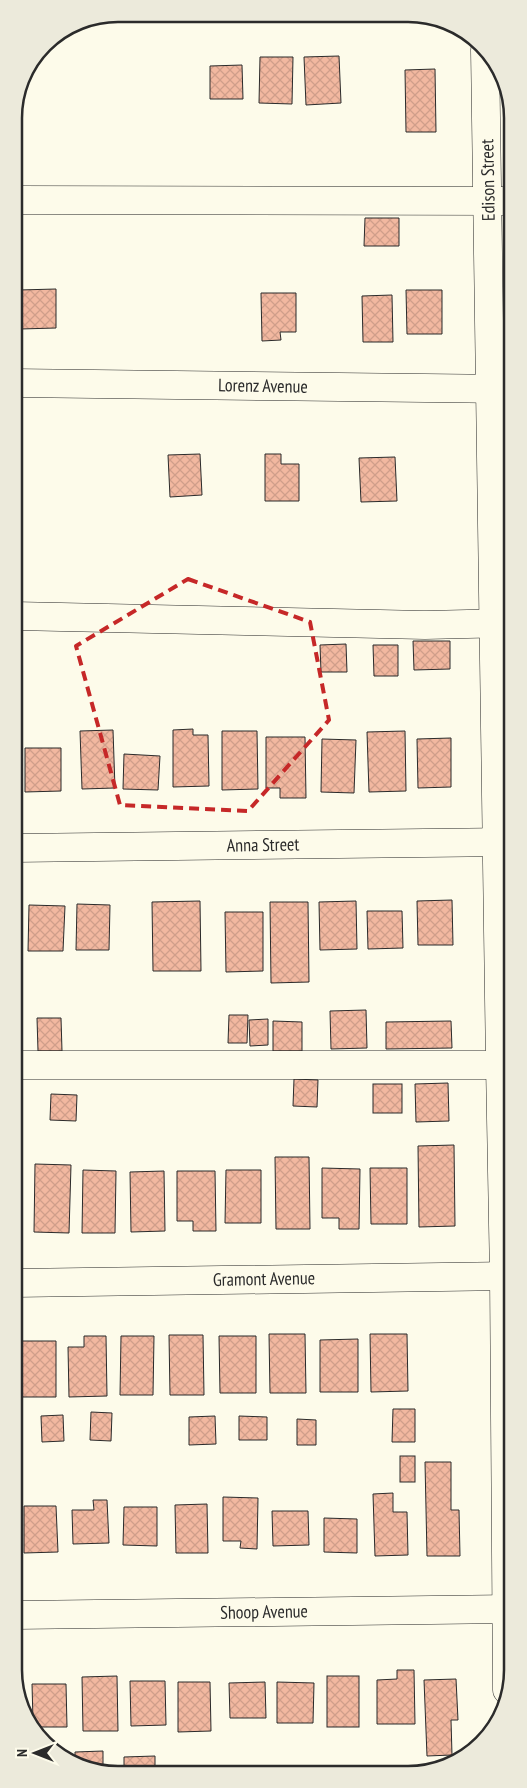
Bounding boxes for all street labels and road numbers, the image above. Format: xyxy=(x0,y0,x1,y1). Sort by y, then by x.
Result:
street label: Edison Street xyxy=(475,139,500,221)
street label: Lorenz Avenue xyxy=(218,373,308,398)
street label: Anna Street xyxy=(226,832,300,857)
street label: Gramont Avenue xyxy=(213,1266,315,1291)
street label: Shoop Avenue xyxy=(220,1599,308,1624)

